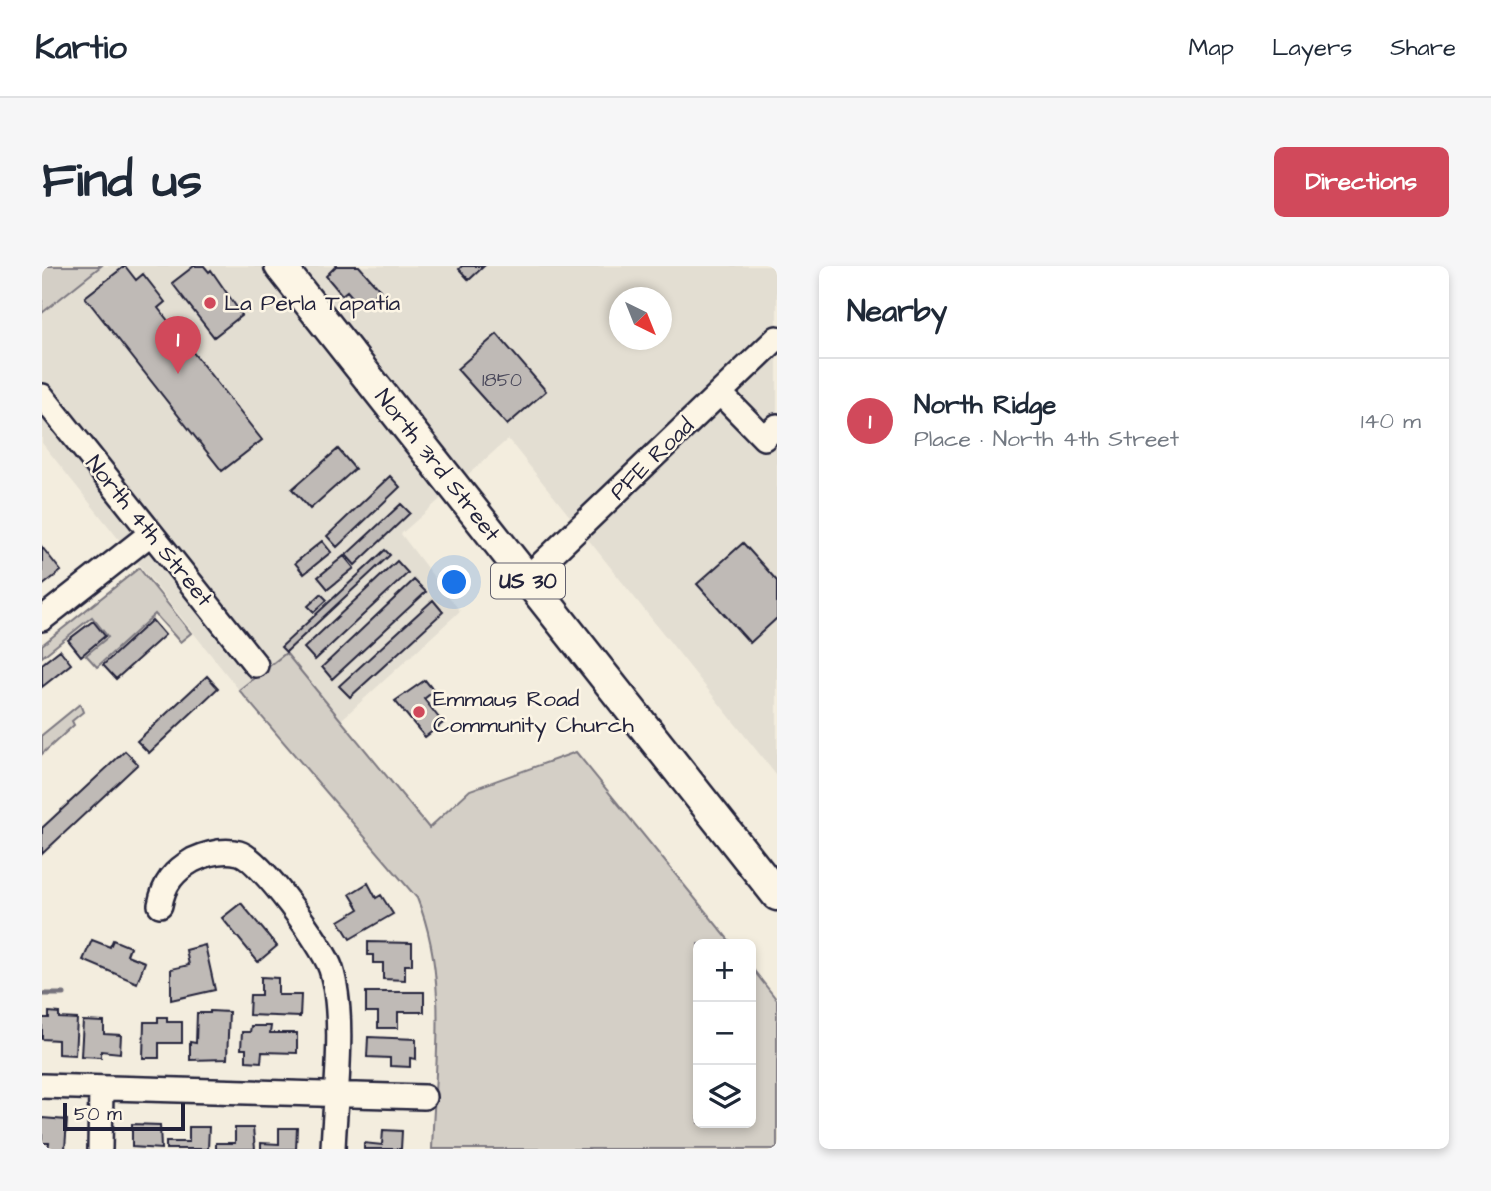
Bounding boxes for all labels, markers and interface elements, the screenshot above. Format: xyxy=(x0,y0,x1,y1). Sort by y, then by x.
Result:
text: Kartio xyxy=(35,25,127,71)
text: Map xyxy=(1189,31,1234,65)
text: Layers xyxy=(1272,31,1352,65)
text: Share xyxy=(1390,31,1456,65)
button: Directions xyxy=(1274,147,1449,217)
text: Find us xyxy=(42,148,202,216)
place label: La Perla Tapatía xyxy=(224,287,400,319)
north arrow xyxy=(609,287,672,350)
text: Nearby xyxy=(847,291,947,333)
marker: La Perla Tapatía xyxy=(202,295,218,311)
pin: 1 xyxy=(155,316,201,374)
house number: 1850 xyxy=(482,367,522,394)
street label: North 3rd Street xyxy=(367,382,508,549)
text: North Ridge xyxy=(914,387,1056,423)
text: 1 xyxy=(869,405,871,437)
text: 140 m xyxy=(1361,405,1421,437)
street label: PFE Road xyxy=(603,410,701,507)
text: Place · North 4th Street xyxy=(914,423,1179,455)
street label: North 4th Street xyxy=(78,448,221,614)
road number: US 30 xyxy=(491,564,565,598)
your location xyxy=(437,565,471,599)
place label: Emmaus Road Community Church xyxy=(433,683,634,742)
marker: Emmaus Road Community Church xyxy=(411,704,427,720)
map controls xyxy=(693,939,756,1128)
button: + xyxy=(693,939,756,1002)
button: − xyxy=(693,1002,756,1065)
button: layers xyxy=(693,1065,756,1128)
scale bar xyxy=(63,1100,186,1132)
text: 50 m xyxy=(74,1101,122,1128)

